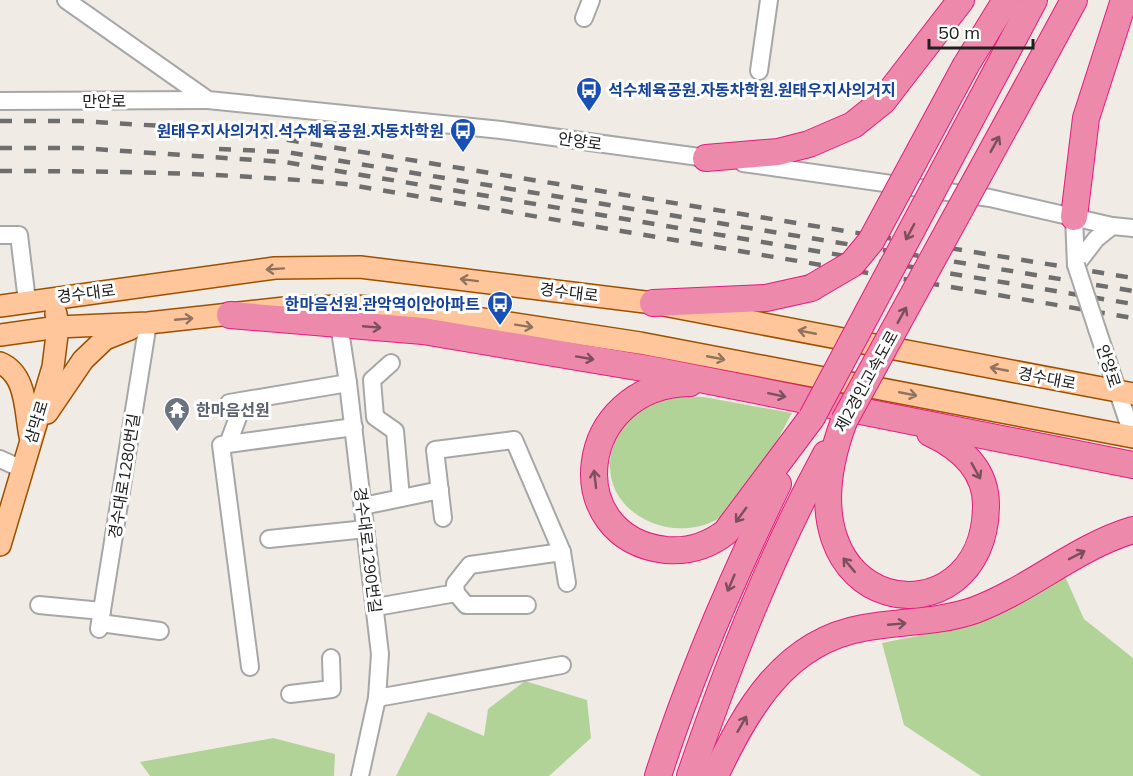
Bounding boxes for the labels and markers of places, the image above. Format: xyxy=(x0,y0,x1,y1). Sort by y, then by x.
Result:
bus stop icon: 석수체육공원.자동차학원.원태우지사의거지 xyxy=(574,75,604,113)
place label: 석수체육공원.자동차학원.원태우지사의거지 xyxy=(608,80,896,100)
bus stop icon: 원태우지사의거지.석수체육공원.자동차학원 xyxy=(448,116,478,154)
place label: 원태우지사의거지.석수체육공원.자동차학원 xyxy=(156,121,444,141)
bus stop icon: 한마음선원.관악역이안아파트 xyxy=(485,289,515,327)
place label: 한마음선원.관악역이안아파트 xyxy=(285,294,480,314)
temple icon: 한마음선원 xyxy=(162,395,192,433)
place label: 한마음선원 xyxy=(196,400,270,420)

